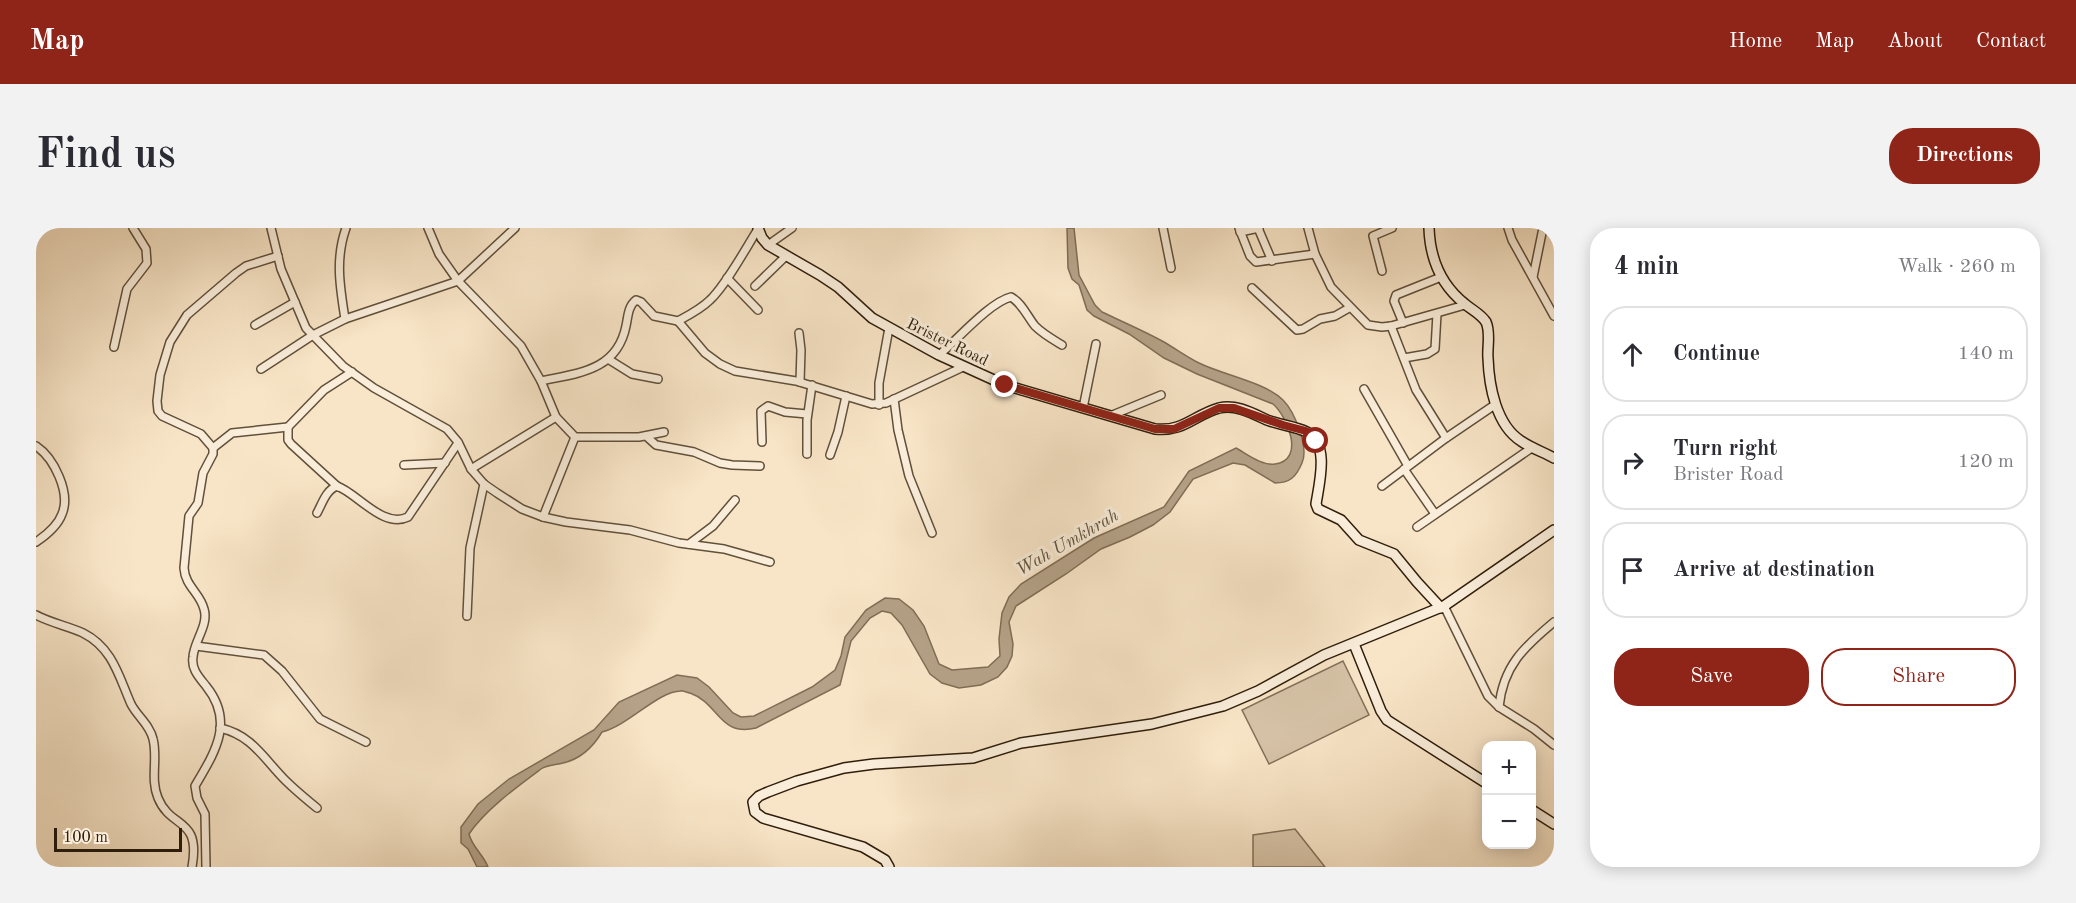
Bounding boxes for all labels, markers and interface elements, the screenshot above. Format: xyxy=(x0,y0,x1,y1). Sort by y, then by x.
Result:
text: Map xyxy=(30,28,84,56)
text: Home xyxy=(1729,31,1782,52)
text: Map xyxy=(1815,31,1854,52)
text: About xyxy=(1887,31,1943,52)
text: Contact xyxy=(1976,31,2046,52)
button: Directions xyxy=(1889,128,2040,184)
text: Find us xyxy=(36,135,175,177)
text: 4 min xyxy=(1614,254,1679,280)
text: Walk · 260 m xyxy=(1897,257,2016,277)
street label: Brister Road xyxy=(904,316,990,369)
icon: ahead xyxy=(1616,338,1649,371)
text: Continue xyxy=(1673,343,1760,365)
text: 140 m xyxy=(1958,344,2014,364)
route end xyxy=(991,371,1017,397)
route start xyxy=(1302,427,1328,453)
text: Turn right xyxy=(1673,438,1777,460)
icon: right xyxy=(1616,446,1649,479)
text: 120 m xyxy=(1958,452,2014,472)
text: Brister Road xyxy=(1673,465,1784,485)
water label: Wah Umkhrah xyxy=(1013,506,1122,579)
icon: arrive xyxy=(1616,554,1649,587)
text: Arrive at destination xyxy=(1673,559,1875,581)
button: Save xyxy=(1614,648,1809,706)
button: Share xyxy=(1821,648,2016,706)
map controls xyxy=(1482,741,1536,849)
button: + xyxy=(1482,741,1536,795)
button: − xyxy=(1482,795,1536,849)
scale bar xyxy=(54,825,182,852)
text: 100 m xyxy=(63,830,108,846)

